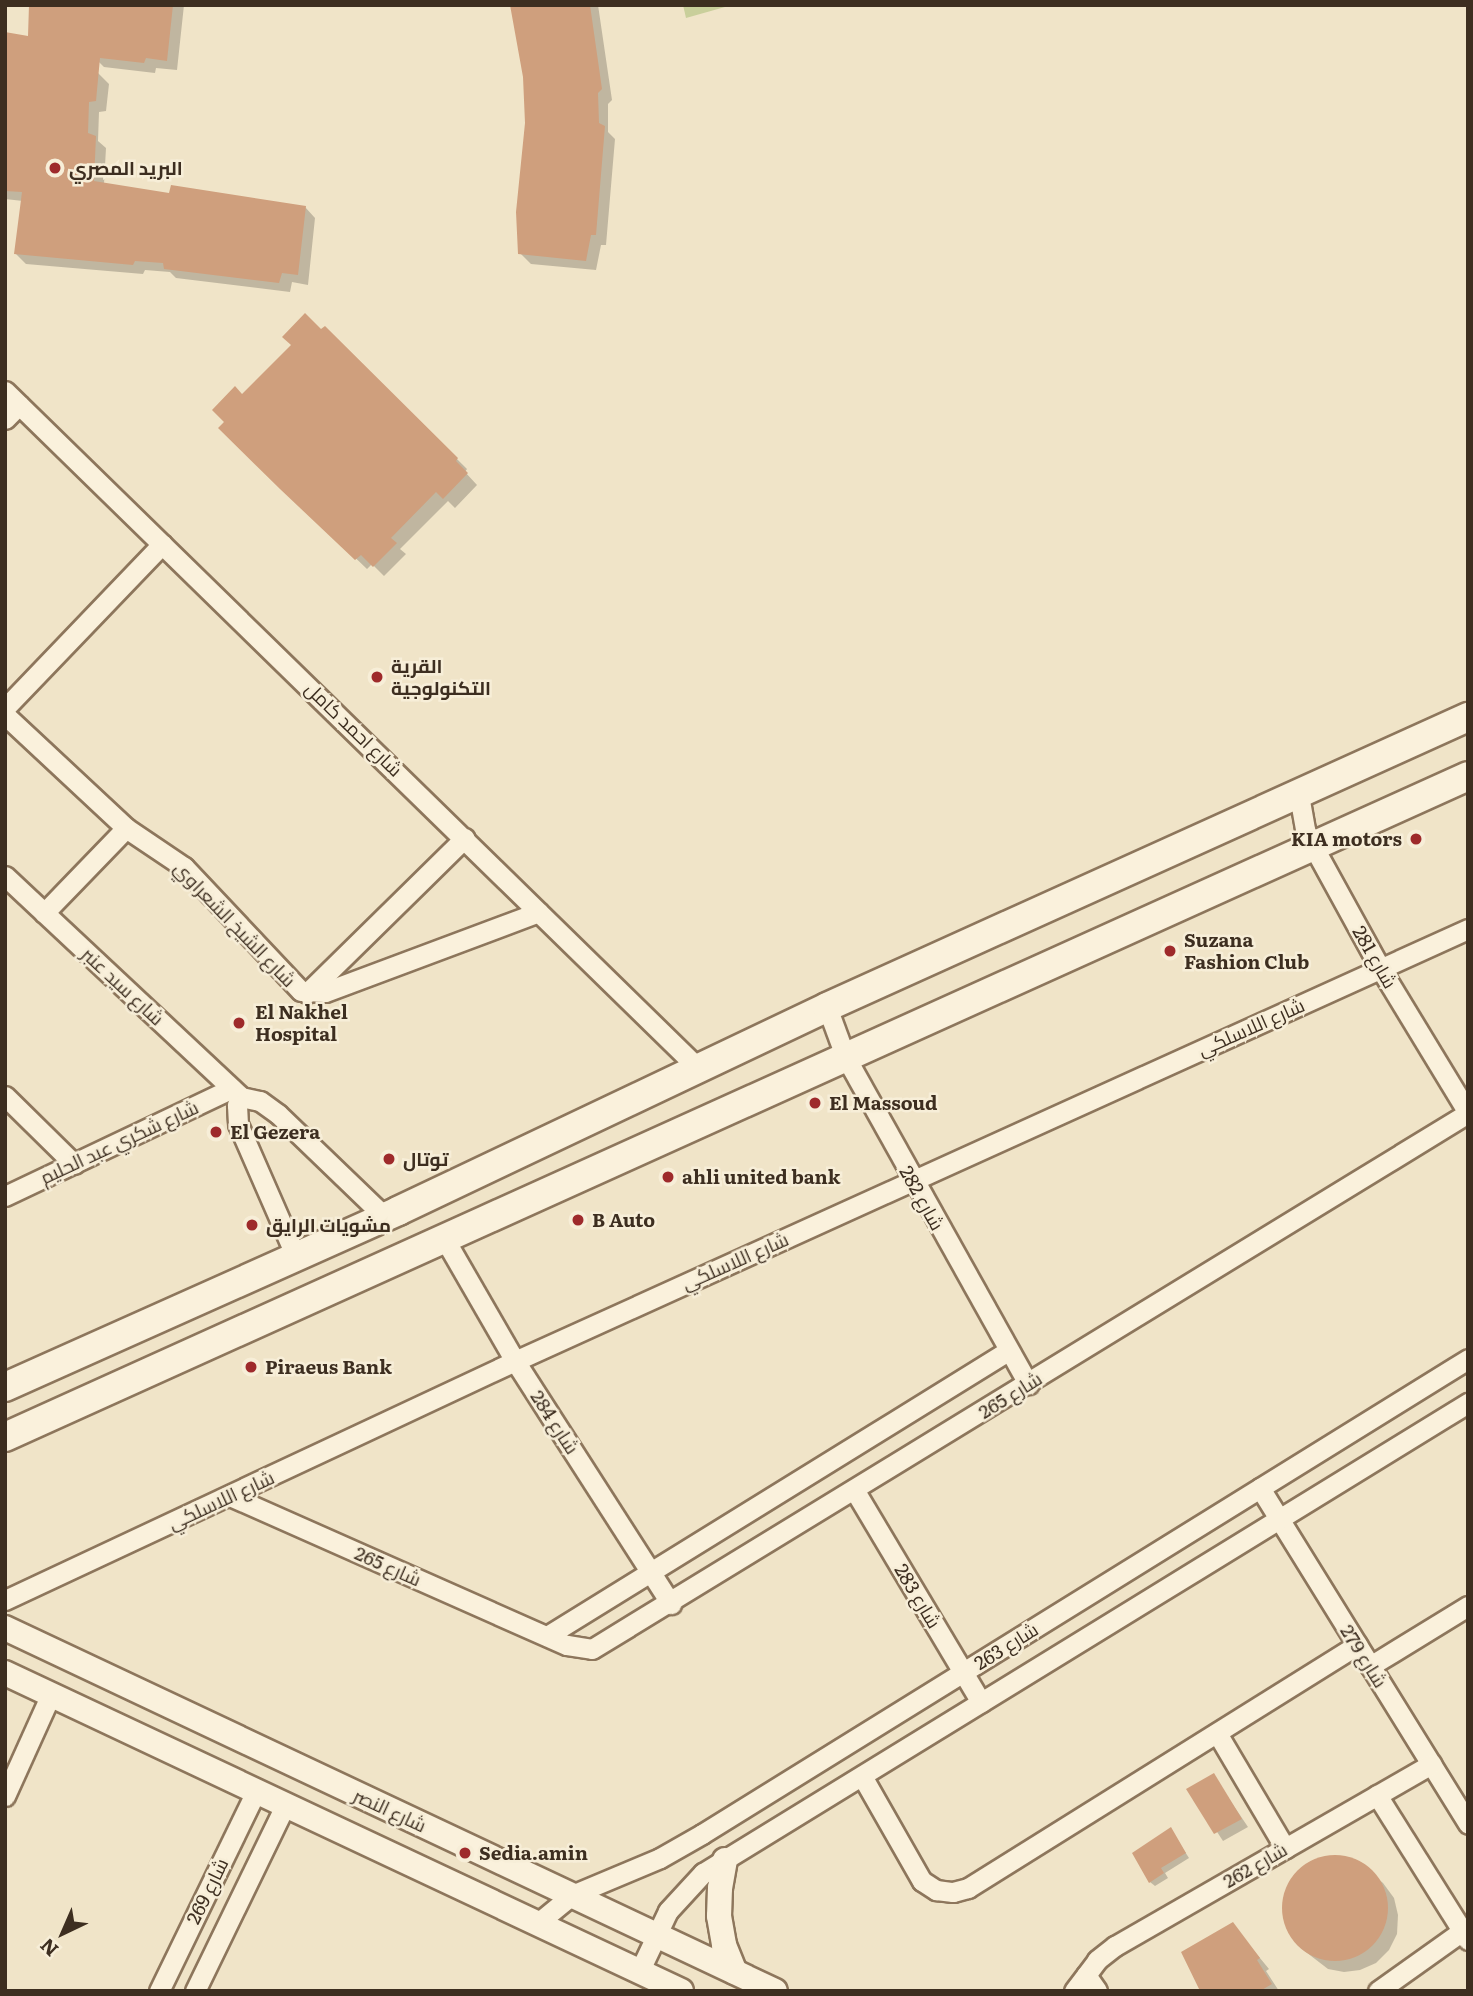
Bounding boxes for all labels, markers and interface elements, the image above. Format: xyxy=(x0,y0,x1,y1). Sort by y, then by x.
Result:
place label: البريد المصري xyxy=(69,157,183,179)
marker: البريد المصري xyxy=(47,160,63,176)
place label: القرية التكنولوجية xyxy=(391,655,491,699)
marker: القرية التكنولوجية xyxy=(369,669,385,685)
street label: شارع احمد كامل xyxy=(301,677,407,781)
place label: KIA motors xyxy=(1291,828,1402,850)
marker: KIA motors xyxy=(1408,831,1424,847)
street label: شارع الشيخ الشعراوي xyxy=(169,857,301,991)
street label: شارع 281 xyxy=(1348,922,1402,992)
place label: Suzana Fashion Club xyxy=(1184,929,1309,973)
street label: شارع سيد عنبر xyxy=(77,942,169,1030)
marker: Suzana Fashion Club xyxy=(1162,943,1178,959)
street label: شارع اللاسلكي xyxy=(1194,993,1308,1061)
place label: El Nakhel Hospital xyxy=(255,1001,348,1045)
marker: El Nakhel Hospital xyxy=(229,1013,249,1033)
place label: El Massoud xyxy=(829,1092,938,1114)
street label: شارع شكري عبد الحليم xyxy=(36,1095,202,1189)
marker: El Massoud xyxy=(807,1095,823,1111)
place label: El Gezera xyxy=(230,1121,320,1143)
marker: El Gezera xyxy=(208,1124,224,1140)
place label: توتال xyxy=(403,1148,448,1170)
marker: توتال xyxy=(381,1151,397,1167)
street label: شارع 282 xyxy=(895,1162,949,1234)
place label: ahli united bank xyxy=(682,1166,840,1188)
marker: ahli united bank xyxy=(660,1169,676,1185)
place label: B Auto xyxy=(592,1209,655,1231)
marker: B Auto xyxy=(570,1212,586,1228)
place label: مشويات الرايق xyxy=(266,1214,391,1236)
marker: مشويات الرايق xyxy=(244,1217,260,1233)
street label: شارع اللاسلكي xyxy=(678,1227,792,1295)
place label: Piraeus Bank xyxy=(265,1356,392,1378)
marker: Piraeus Bank xyxy=(243,1359,259,1375)
street label: شارع 265 xyxy=(974,1367,1046,1423)
street label: شارع 284 xyxy=(526,1386,584,1458)
street label: شارع اللاسلكي xyxy=(164,1465,278,1535)
street label: شارع 265 xyxy=(351,1541,425,1591)
street label: شارع 283 xyxy=(890,1560,946,1632)
street label: شارع 263 xyxy=(970,1618,1042,1674)
street label: شارع 279 xyxy=(1336,1620,1392,1692)
street label: شارع النصر xyxy=(350,1783,430,1837)
street label: شارع 262 xyxy=(1219,1838,1291,1892)
place label: Sedia.amin xyxy=(479,1842,588,1864)
marker: Sedia.amin xyxy=(457,1845,473,1861)
street label: شارع 269 xyxy=(181,1854,233,1928)
north arrow xyxy=(28,1898,98,1968)
text: N xyxy=(33,1932,64,1964)

